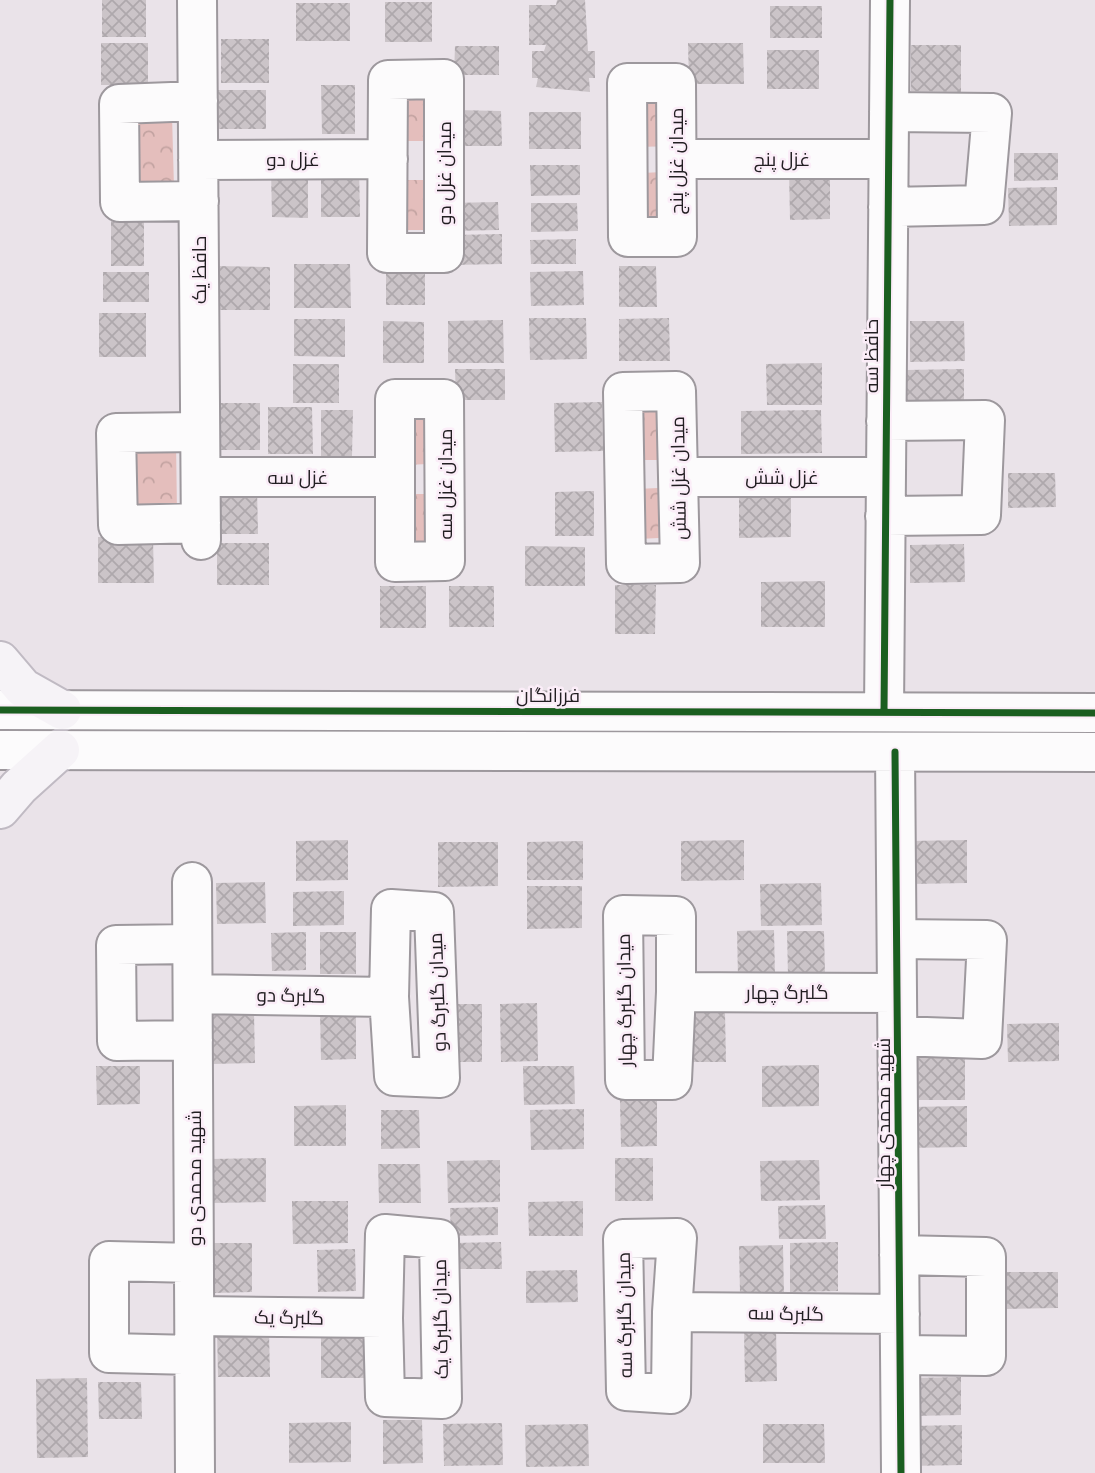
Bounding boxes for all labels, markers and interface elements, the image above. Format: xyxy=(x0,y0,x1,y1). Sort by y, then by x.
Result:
street label: میدان غزل پنج xyxy=(666,108,690,214)
street label: میدان غزل دو xyxy=(434,121,458,225)
street label: غزل دو xyxy=(266,149,320,173)
street label: غزل پنج xyxy=(754,149,810,173)
street label: حافظ یک xyxy=(189,236,213,304)
street label: حافظ سه xyxy=(861,319,885,393)
street label: میدان غزل شش xyxy=(667,416,693,540)
street label: میدان غزل سه xyxy=(435,429,459,539)
street label: غزل سه xyxy=(268,467,328,491)
street label: غزل شش xyxy=(745,467,819,491)
street label: فرزانگان xyxy=(516,685,580,709)
street label: میدان گلبرگ دو xyxy=(425,932,453,1052)
street label: میدان گلبرگ چهار xyxy=(613,933,639,1068)
street label: گلبرگ چهار xyxy=(745,982,829,1006)
street label: گلبرگ دو xyxy=(256,984,326,1010)
street label: شهید محمدی چهار xyxy=(873,1038,897,1189)
street label: شهید محمدی دو xyxy=(184,1110,208,1246)
street label: میدان گلبرگ سه xyxy=(613,1252,639,1378)
street label: میدان گلبرگ یک xyxy=(429,1259,455,1379)
street label: گلبرگ سه xyxy=(748,1302,824,1328)
street label: گلبرگ یک xyxy=(254,1306,324,1332)

